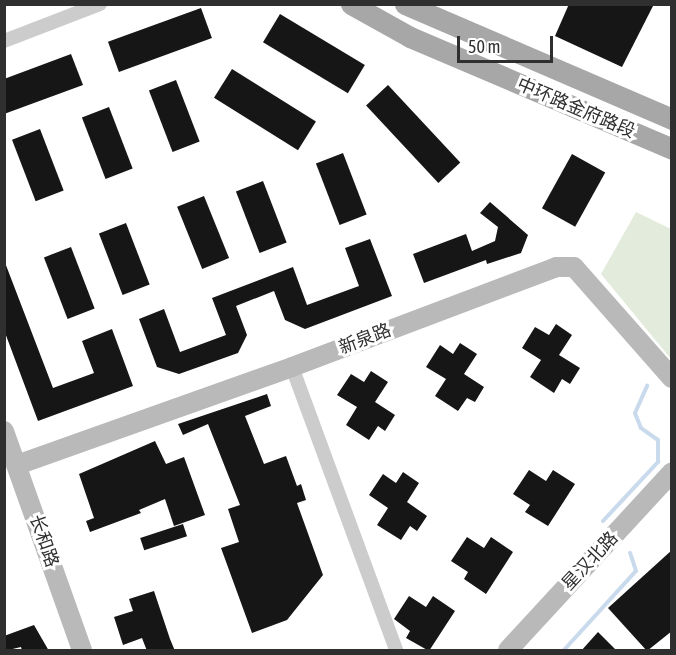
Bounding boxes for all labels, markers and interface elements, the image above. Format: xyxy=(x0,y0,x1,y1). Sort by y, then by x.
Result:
scale bar xyxy=(460,24,556,62)
text: 50 m xyxy=(468,36,500,57)
street label: 中环路金府路段 xyxy=(514,73,638,143)
street label: 新泉路 xyxy=(336,319,394,359)
street label: 长和路 xyxy=(25,512,63,570)
street label: 星汉北路 xyxy=(558,527,622,595)

